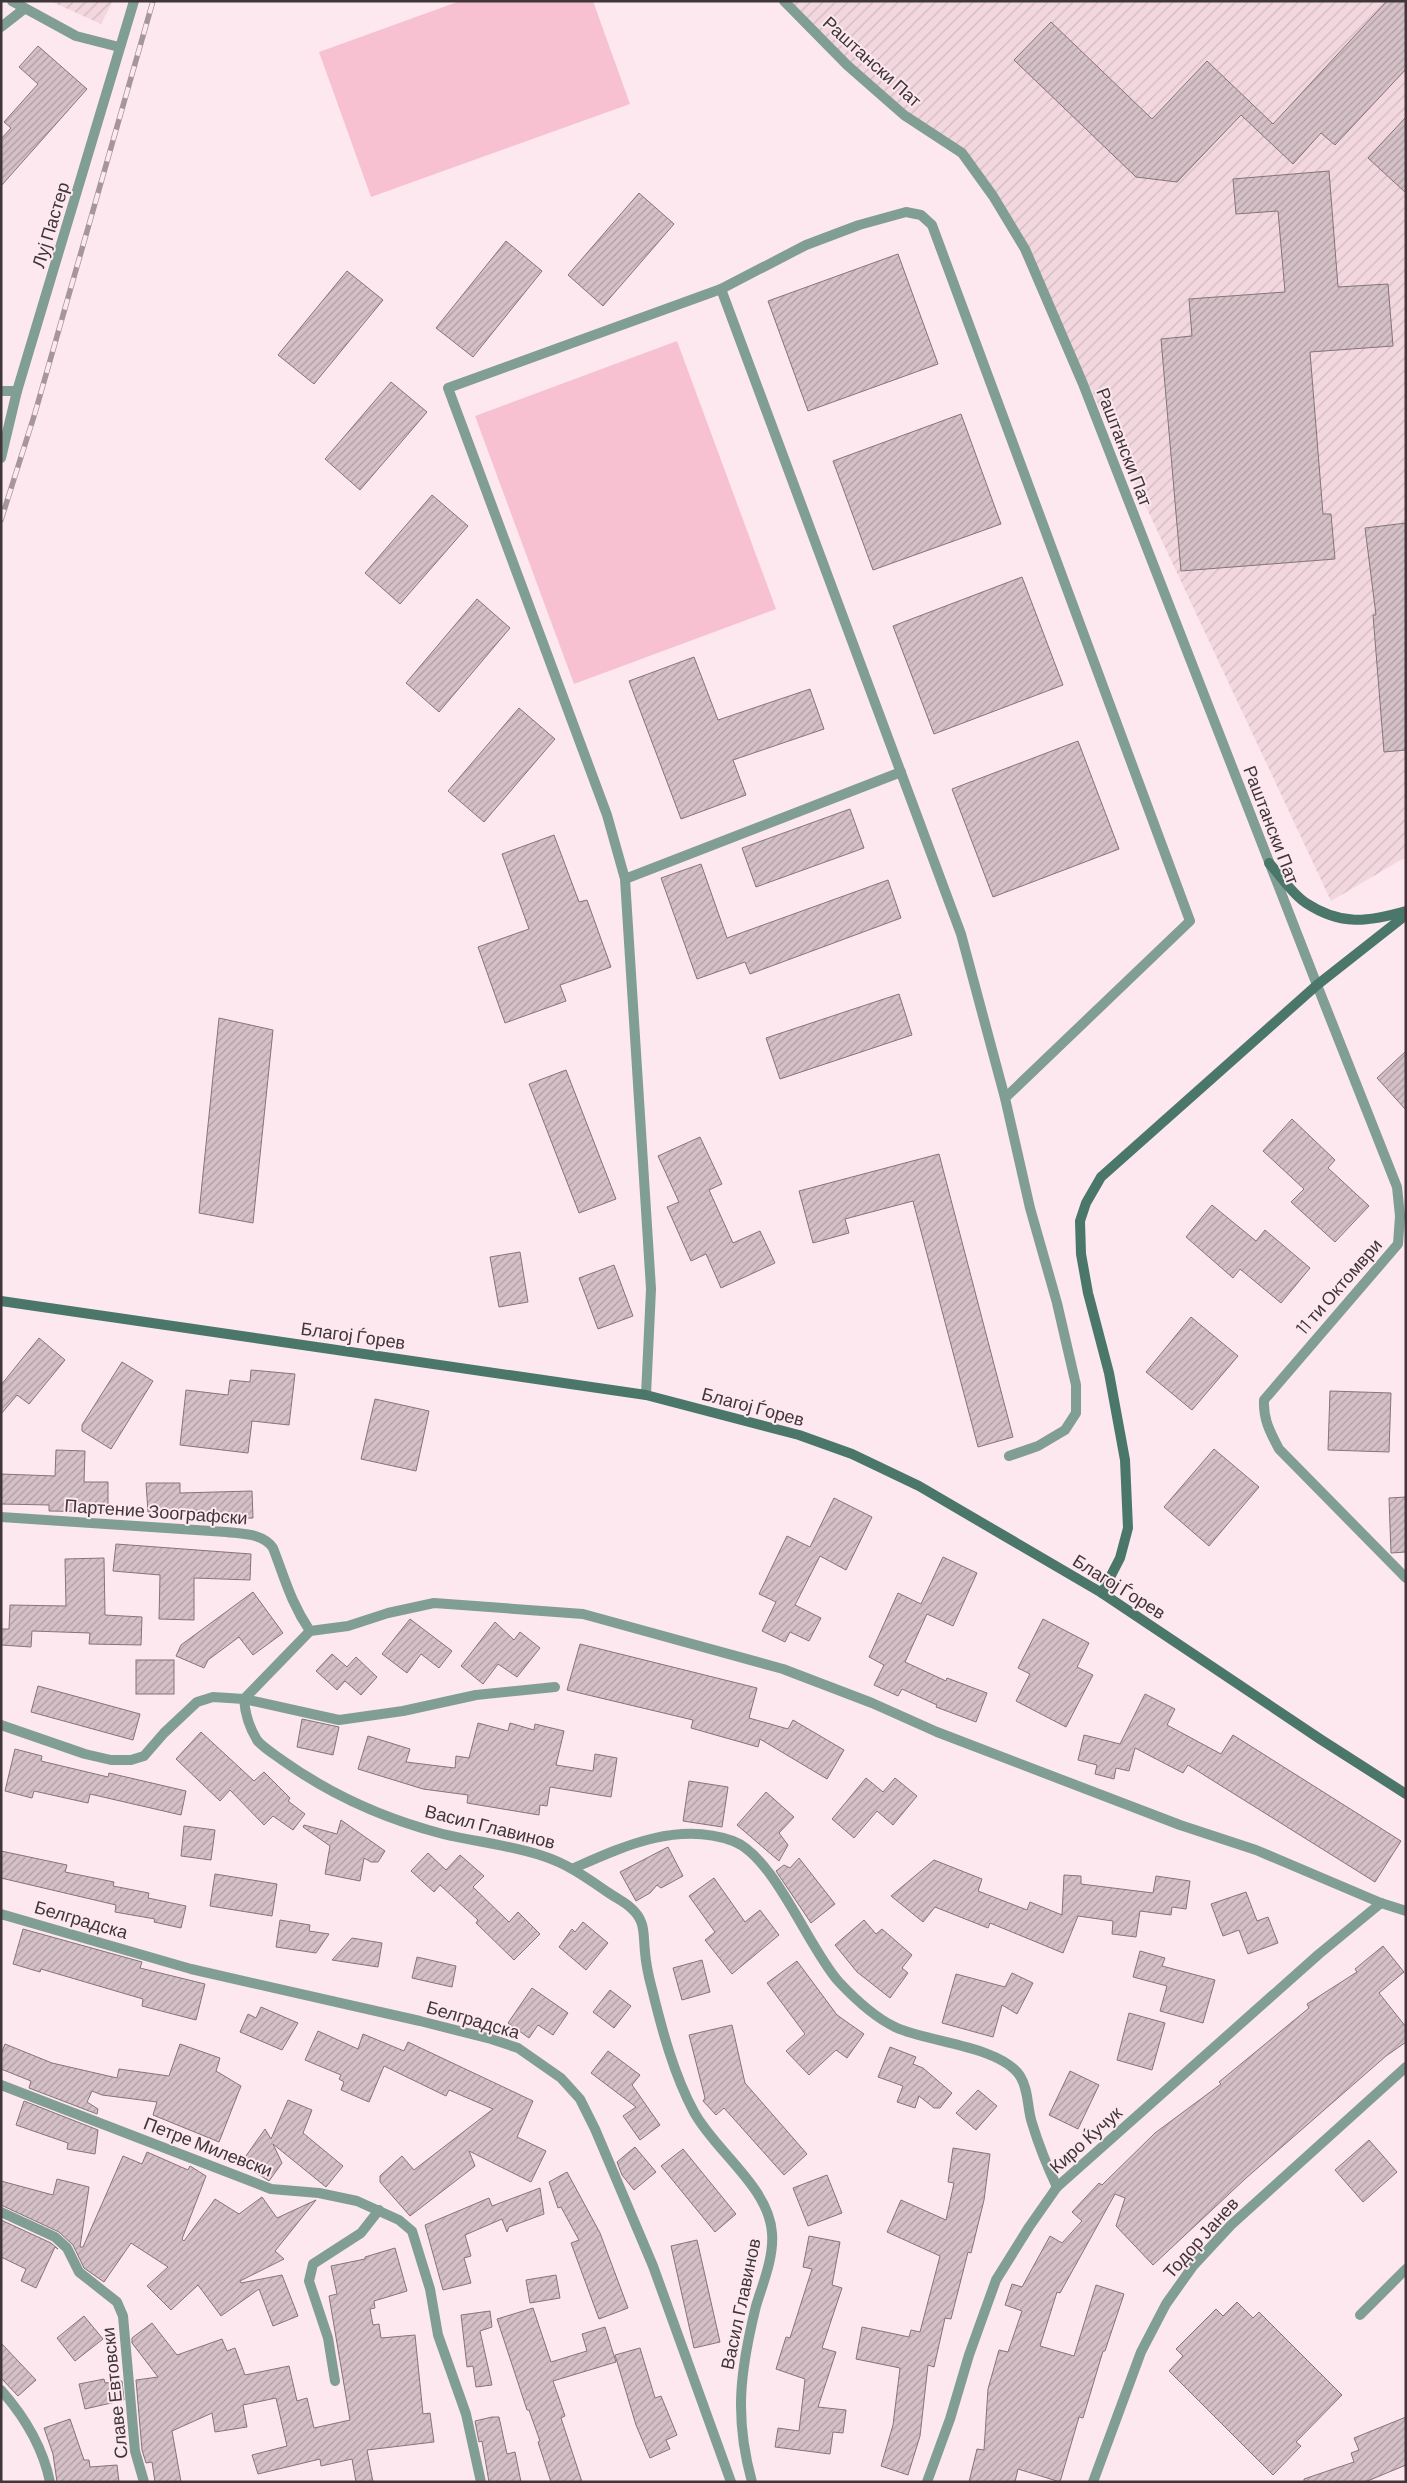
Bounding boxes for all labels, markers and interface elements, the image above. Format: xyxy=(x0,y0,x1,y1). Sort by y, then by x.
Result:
street label: Раштански Пат xyxy=(819,11,927,111)
street label: Луј Пастер xyxy=(27,179,74,270)
street label: Раштански Пат xyxy=(1092,384,1158,509)
street label: Раштански Пат xyxy=(1239,762,1305,887)
street label: 11 ти Октомври xyxy=(1290,1234,1386,1339)
street label: Благој Ѓорев xyxy=(299,1317,407,1353)
street label: Благој Ѓорев xyxy=(700,1382,807,1430)
street label: Партение Зоографски xyxy=(64,1494,248,1528)
street label: Благој Ѓорев xyxy=(1069,1549,1170,1623)
street label: Васил Главинов xyxy=(423,1799,558,1853)
street label: Белградска xyxy=(32,1895,131,1943)
street label: Белградска xyxy=(424,1995,523,2043)
street label: Киро Ќучук xyxy=(1045,2101,1126,2178)
street label: Петре Милевски xyxy=(141,2111,276,2181)
street label: Тодор Јанев xyxy=(1158,2192,1243,2283)
street label: Васил Главинов xyxy=(715,2236,765,2371)
street label: Славе Евтовски xyxy=(96,2326,132,2460)

